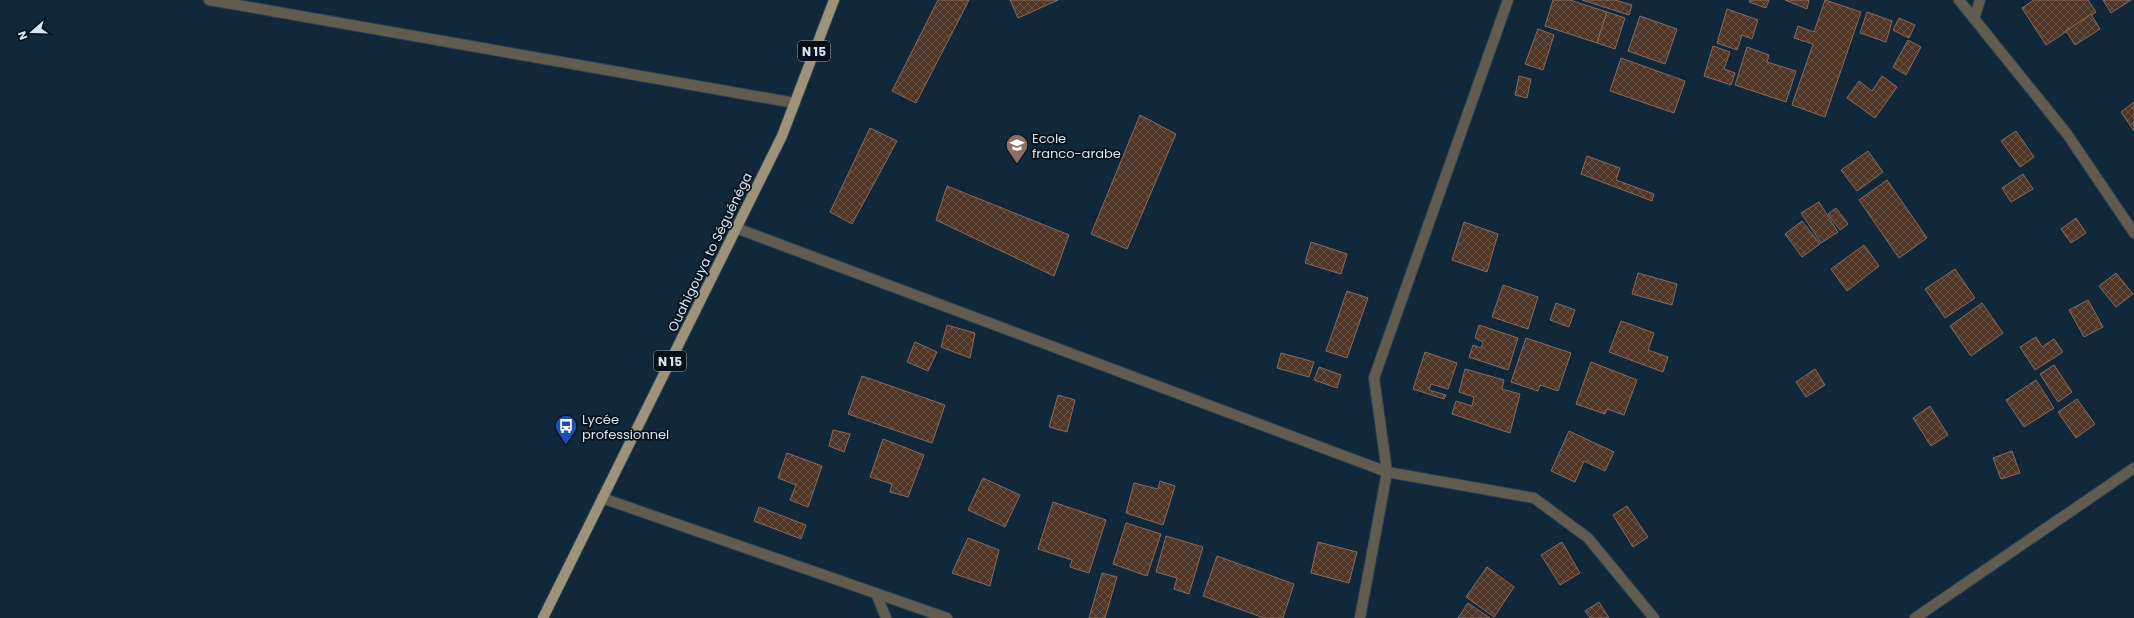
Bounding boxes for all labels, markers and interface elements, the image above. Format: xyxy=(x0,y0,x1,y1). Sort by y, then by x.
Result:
north arrow xyxy=(12,12,52,52)
text: N xyxy=(14,29,32,42)
road number: N 15 xyxy=(798,41,830,61)
place label: Ecole franco-arabe xyxy=(1032,129,1121,163)
school or university icon: Ecole franco-arabe xyxy=(1004,132,1030,165)
street label: Ouahigouya to Séguénéga xyxy=(663,169,757,335)
road number: N 15 xyxy=(654,351,686,371)
place label: Lycée professionnel xyxy=(582,410,669,444)
bus stop icon: Lycée professionnel xyxy=(553,413,579,446)

